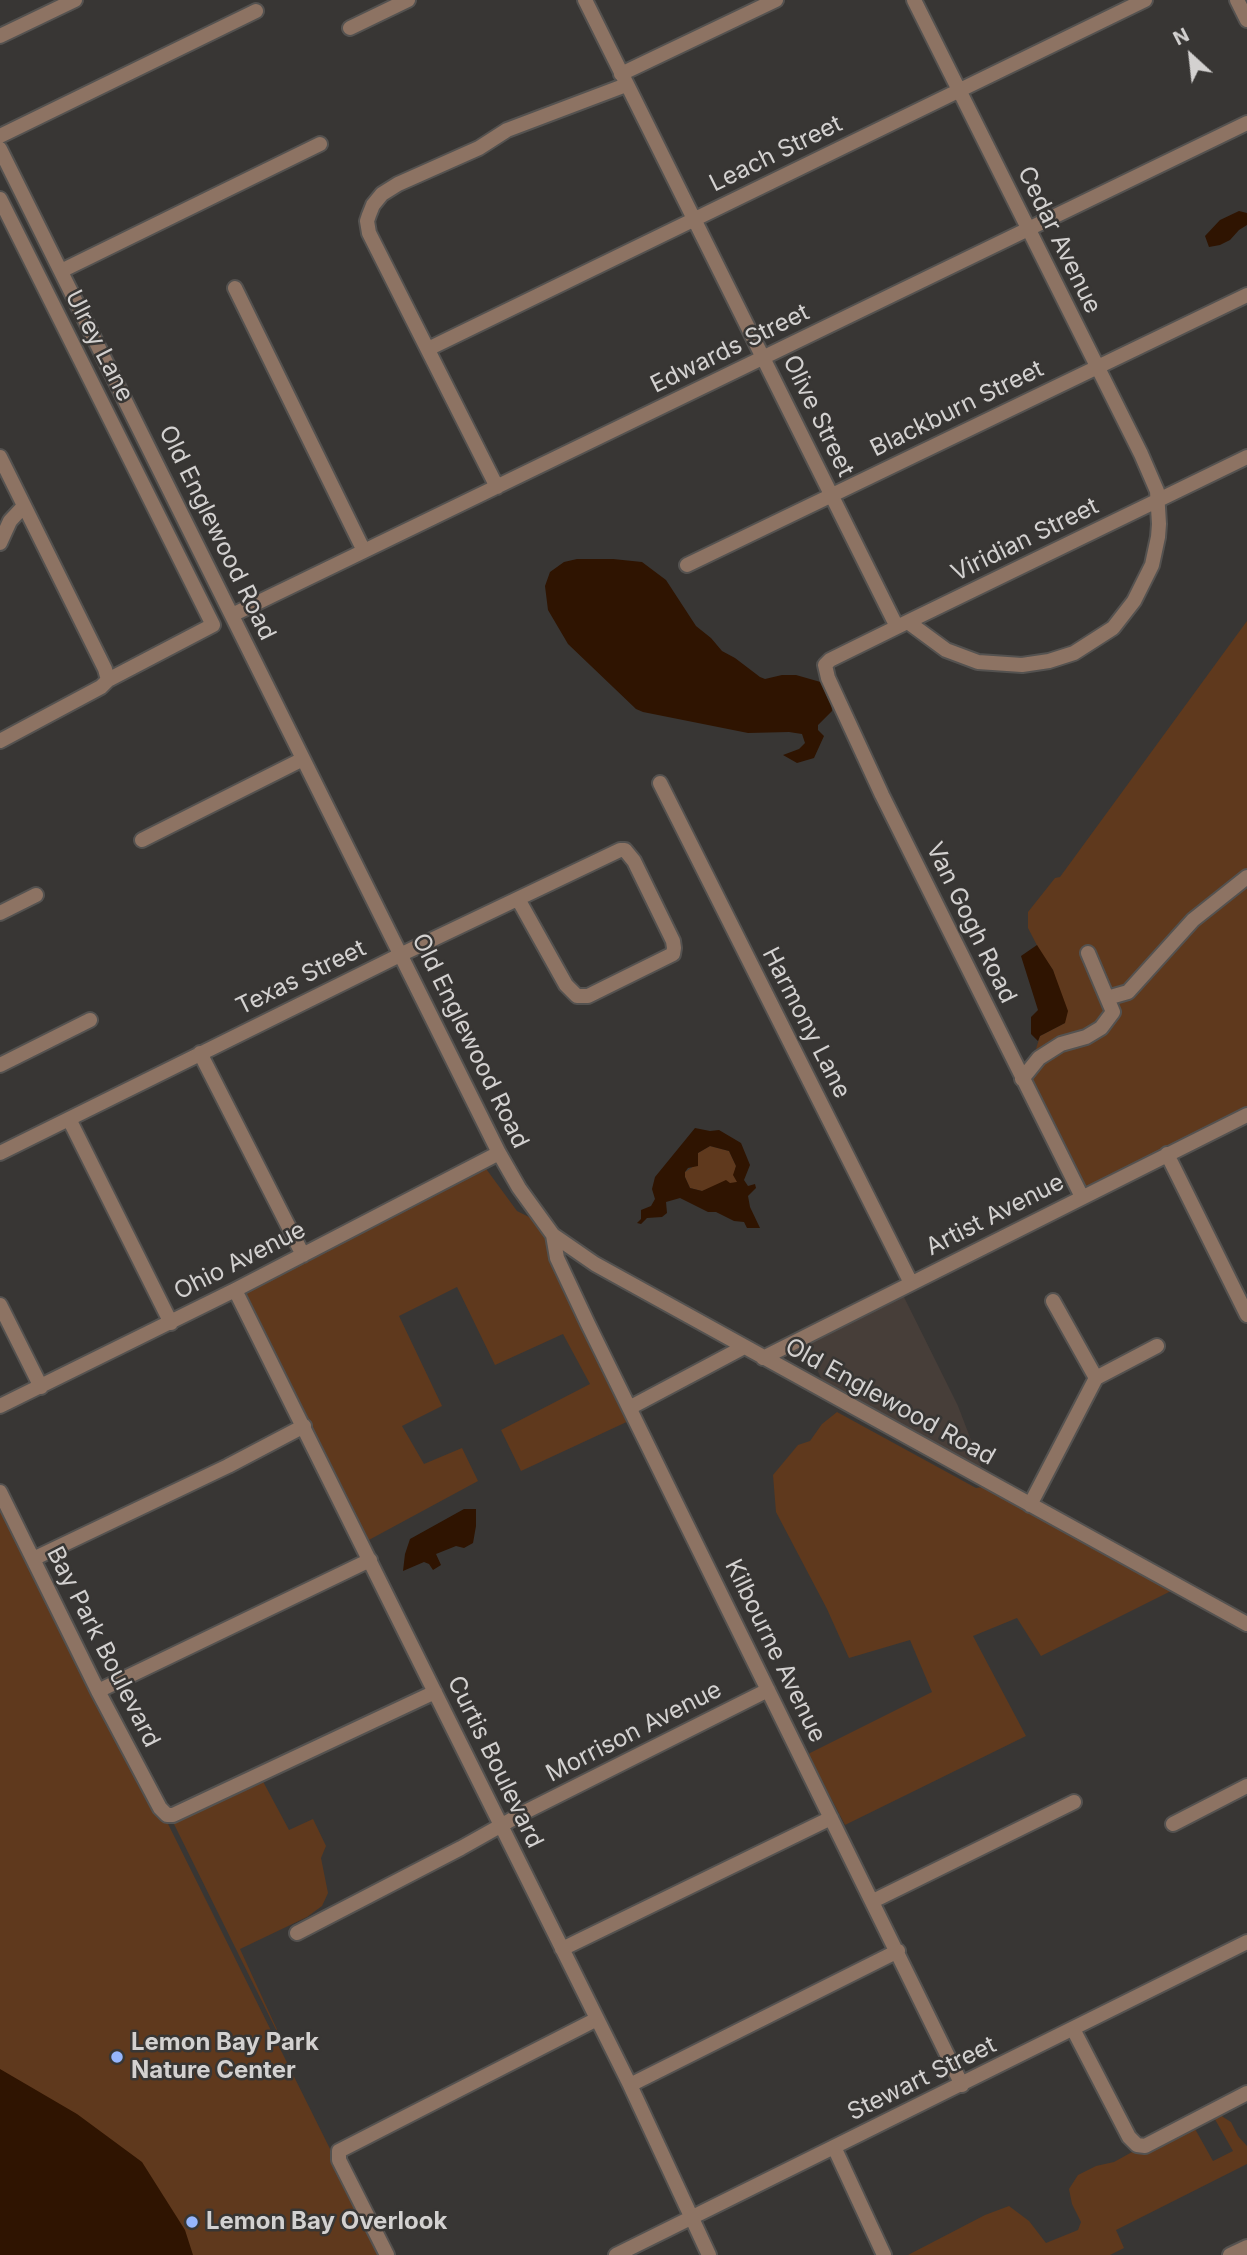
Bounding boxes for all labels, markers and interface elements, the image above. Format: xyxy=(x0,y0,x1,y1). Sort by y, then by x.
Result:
north arrow xyxy=(1156,21,1226,91)
text: N xyxy=(1170,23,1193,50)
street label: Leach Street xyxy=(705,110,847,198)
street label: Cedar Avenue xyxy=(1011,162,1107,318)
street label: Ulrey Lane xyxy=(59,285,139,407)
street label: Edwards Street xyxy=(646,298,814,400)
street label: Olive Street xyxy=(776,351,860,481)
street label: Blackburn Street xyxy=(866,355,1048,463)
street label: Old Englewood Road xyxy=(152,421,282,645)
street label: Viridian Street xyxy=(947,492,1103,588)
street label: Van Gogh Road xyxy=(920,838,1022,1008)
street label: Old Englewood Road xyxy=(405,929,535,1153)
street label: Texas Street xyxy=(231,934,371,1022)
street label: Harmony Lane xyxy=(756,943,856,1103)
street label: Artist Avenue xyxy=(921,1168,1069,1262)
street label: Ohio Avenue xyxy=(169,1216,311,1306)
street label: Old Englewood Road xyxy=(780,1332,1000,1472)
street label: Bay Park Boulevard xyxy=(40,1542,166,1752)
street label: Kilbourne Avenue xyxy=(718,1555,832,1747)
street label: Curtis Boulevard xyxy=(441,1671,549,1853)
street label: Morrison Avenue xyxy=(541,1675,727,1789)
place label: Lemon Bay Park Nature Center xyxy=(131,2029,319,2085)
street label: Stewart Street xyxy=(843,2031,1001,2127)
marker: Lemon Bay Park Nature Center xyxy=(109,2049,125,2065)
place label: Lemon Bay Overlook xyxy=(206,2208,447,2236)
marker: Lemon Bay Overlook xyxy=(184,2214,200,2230)

